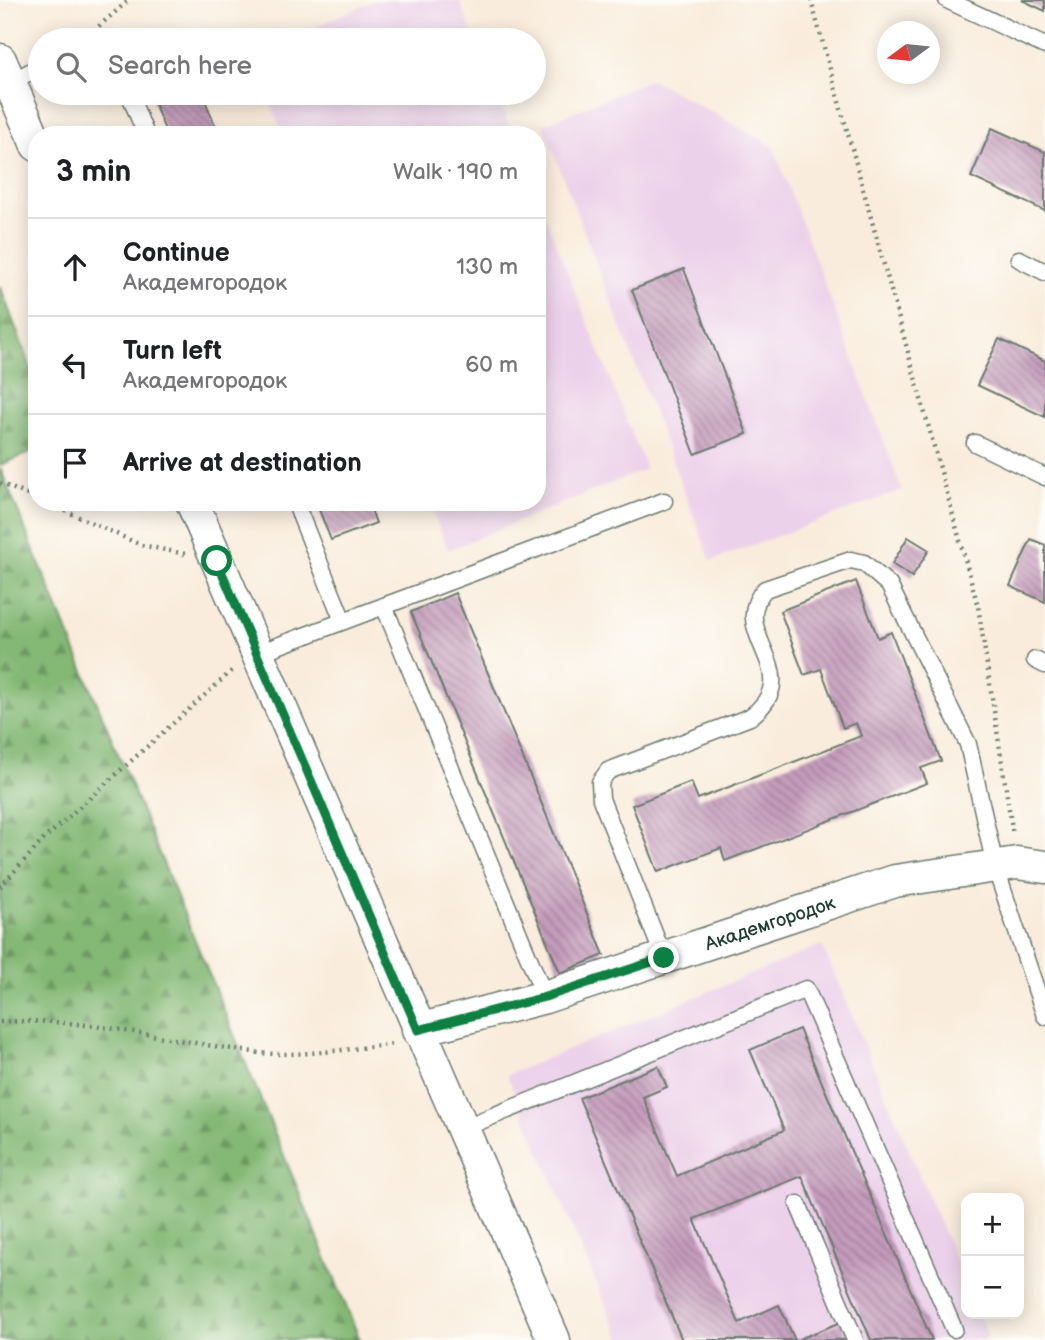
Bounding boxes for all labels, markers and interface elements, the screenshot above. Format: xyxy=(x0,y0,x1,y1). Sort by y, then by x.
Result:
north arrow xyxy=(877,21,940,84)
search box xyxy=(28,28,546,105)
icon: search xyxy=(52,48,90,86)
text: Search here xyxy=(108,51,252,82)
text: 3 min xyxy=(56,154,131,190)
text: Walk · 190 m xyxy=(393,158,518,186)
text: Continue xyxy=(123,238,230,269)
icon: ahead xyxy=(56,248,94,286)
text: 130 m xyxy=(456,253,518,281)
text: Академгородок xyxy=(123,269,287,297)
text: Turn left xyxy=(123,336,222,367)
icon: left xyxy=(56,346,94,384)
text: 60 m xyxy=(465,351,518,379)
text: Академгородок xyxy=(123,367,287,395)
icon: arrive xyxy=(56,444,94,482)
text: Arrive at destination xyxy=(123,448,362,479)
route start xyxy=(201,545,232,576)
street label: Академгородок xyxy=(701,892,838,957)
route end xyxy=(648,942,679,973)
map controls xyxy=(961,1193,1024,1319)
button: + xyxy=(961,1193,1024,1256)
button: − xyxy=(961,1256,1024,1319)

